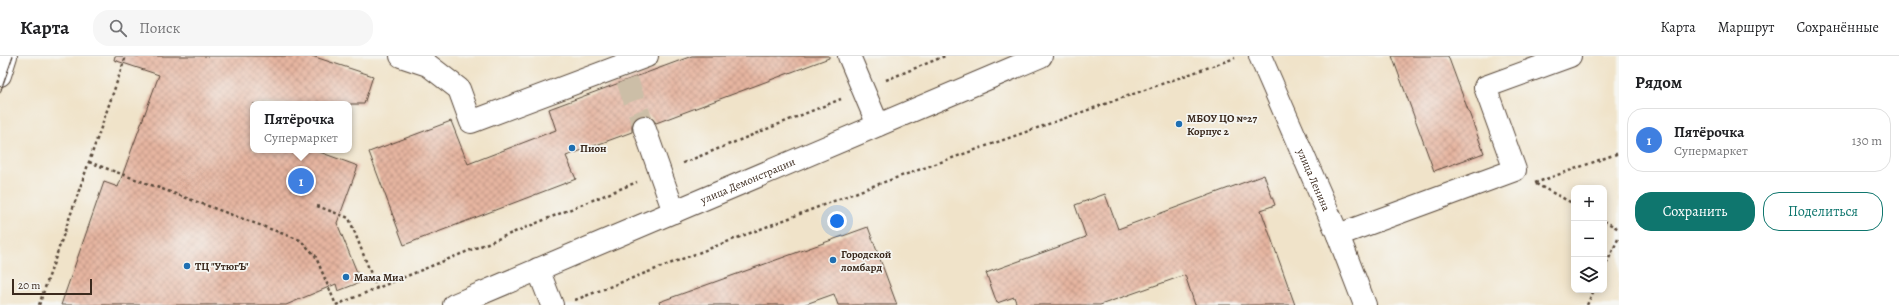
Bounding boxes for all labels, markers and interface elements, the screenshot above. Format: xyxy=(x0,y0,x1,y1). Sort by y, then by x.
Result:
search box xyxy=(93,10,373,46)
text: Карта xyxy=(20,15,69,41)
icon: search xyxy=(107,17,129,39)
text: Поиск xyxy=(139,18,180,38)
text: Карта xyxy=(1661,18,1696,37)
text: Маршрут xyxy=(1718,18,1774,37)
text: Сохранённые xyxy=(1796,18,1879,37)
text: Рядом xyxy=(1635,71,1682,94)
popup xyxy=(250,101,352,153)
text: Пятёрочка xyxy=(264,109,334,129)
place label: МБОУ ЦО №27 Корпус 2 xyxy=(1187,111,1257,139)
marker: МБОУ ЦО №27 Корпус 2 xyxy=(1174,119,1184,129)
text: Пятёрочка xyxy=(1674,122,1744,142)
text: Супермаркет xyxy=(264,129,338,146)
text: 1 xyxy=(1647,132,1651,149)
text: 130 m xyxy=(1852,132,1882,149)
place label: Пион xyxy=(580,141,607,156)
text: Супермаркет xyxy=(1674,142,1748,159)
marker: Пион xyxy=(567,143,577,153)
street label: улица Ленина xyxy=(1293,146,1334,214)
street label: улица Демонстрации xyxy=(697,154,797,208)
pin: 1 xyxy=(288,166,314,196)
map controls xyxy=(1571,185,1607,293)
button: + xyxy=(1571,185,1607,221)
button: Сохранить xyxy=(1635,192,1755,231)
button: Поделиться xyxy=(1763,192,1883,231)
your location xyxy=(827,211,847,231)
button: − xyxy=(1571,221,1607,257)
place label: Городской ломбард xyxy=(840,247,892,275)
marker: Городской ломбард xyxy=(828,255,838,265)
button: layers xyxy=(1571,257,1607,293)
place label: ТЦ "УтюгЪ" xyxy=(195,259,249,274)
marker: ТЦ "УтюгЪ" xyxy=(182,261,192,271)
place label: Мама Миа xyxy=(354,270,405,285)
marker: Мама Миа xyxy=(341,272,351,282)
scale bar xyxy=(12,277,92,296)
text: 20 m xyxy=(18,278,40,293)

